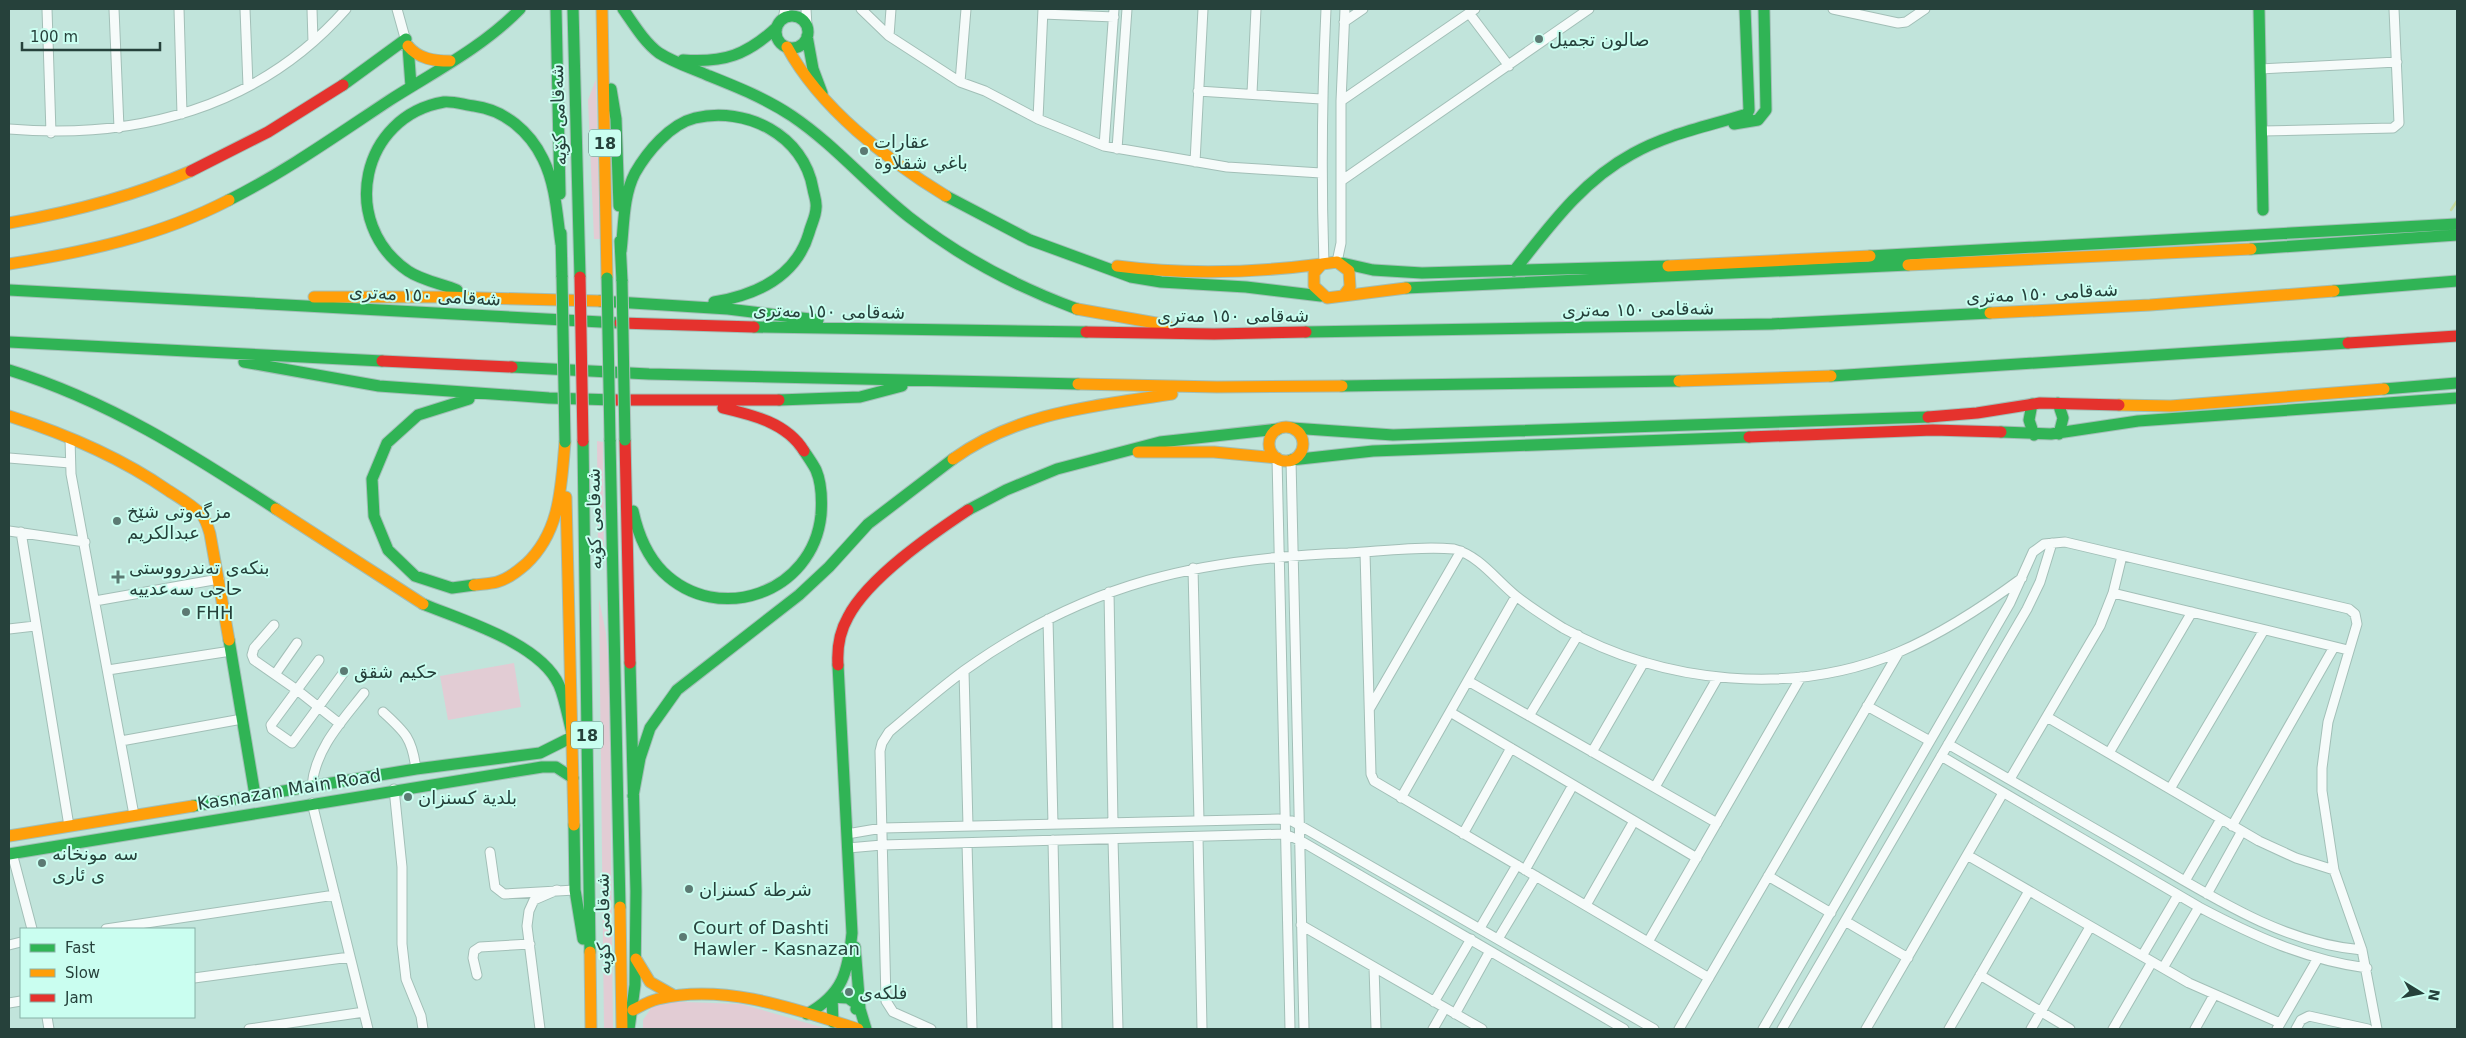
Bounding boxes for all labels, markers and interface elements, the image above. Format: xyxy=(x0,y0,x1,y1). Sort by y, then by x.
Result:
scale bar xyxy=(22,20,160,52)
text: 100 m xyxy=(30,28,78,46)
place label: صالون تجميل xyxy=(1549,29,1650,51)
marker: صالون تجميل xyxy=(1533,33,1545,45)
street label: شەقامی کۆیە xyxy=(546,64,571,166)
road number: 18 xyxy=(589,130,621,156)
place label: عقارات باغي شقلاوة xyxy=(874,131,968,174)
marker: عقارات باغي شقلاوة xyxy=(858,145,870,157)
street label: شەقامی ١٥٠ مەتری xyxy=(1965,279,2119,308)
street label: شەقامی ١٥٠ مەتری xyxy=(348,281,502,310)
street label: شەقامی ١٥٠ مەتری xyxy=(1562,297,1714,322)
street label: شەقامی ١٥٠ مەتری xyxy=(753,299,905,324)
street label: شەقامی ١٥٠ مەتری xyxy=(1157,305,1309,327)
street label: شەقامی کۆیە xyxy=(583,468,606,570)
place label: مزگەوتى شێخ عبدالکریم xyxy=(127,501,231,544)
marker: مزگەوتى شێخ عبدالکریم xyxy=(111,515,123,527)
place label: بنکەی تەندرووستی حاجی سەعدییە xyxy=(129,557,270,599)
marker: بنکەی تەندرووستی حاجی سەعدییە xyxy=(111,570,125,584)
place label: FHH xyxy=(196,602,233,623)
marker: FHH xyxy=(180,606,192,618)
place label: حكيم شقق xyxy=(354,661,437,683)
marker: حكيم شقق xyxy=(338,665,350,677)
road number: 18 xyxy=(571,722,603,748)
street label: Kasnazan Main Road xyxy=(196,764,382,814)
place label: بلدية كسنزان xyxy=(418,787,517,809)
marker: بلدية كسنزان xyxy=(402,791,414,803)
place label: سه مونخانه ی ئاری xyxy=(52,843,138,885)
marker: سه مونخانه ی ئاری xyxy=(36,857,48,869)
street label: شەقامی کۆیە xyxy=(592,873,615,975)
place label: شرطة كسنزان xyxy=(699,879,812,901)
marker: شرطة كسنزان xyxy=(683,883,695,895)
place label: Court of Dashti Hawler - Kasnazan xyxy=(693,917,860,959)
legend xyxy=(20,928,195,1018)
marker: Court of Dashti Hawler - Kasnazan xyxy=(677,931,689,943)
text: Fast xyxy=(65,939,95,957)
text: Slow xyxy=(65,964,100,982)
north arrow xyxy=(2396,968,2446,1018)
place label: فلکەی xyxy=(859,982,907,1003)
marker: فلکەی xyxy=(843,986,855,998)
text: N xyxy=(2425,988,2443,1002)
text: Jam xyxy=(64,989,93,1007)

